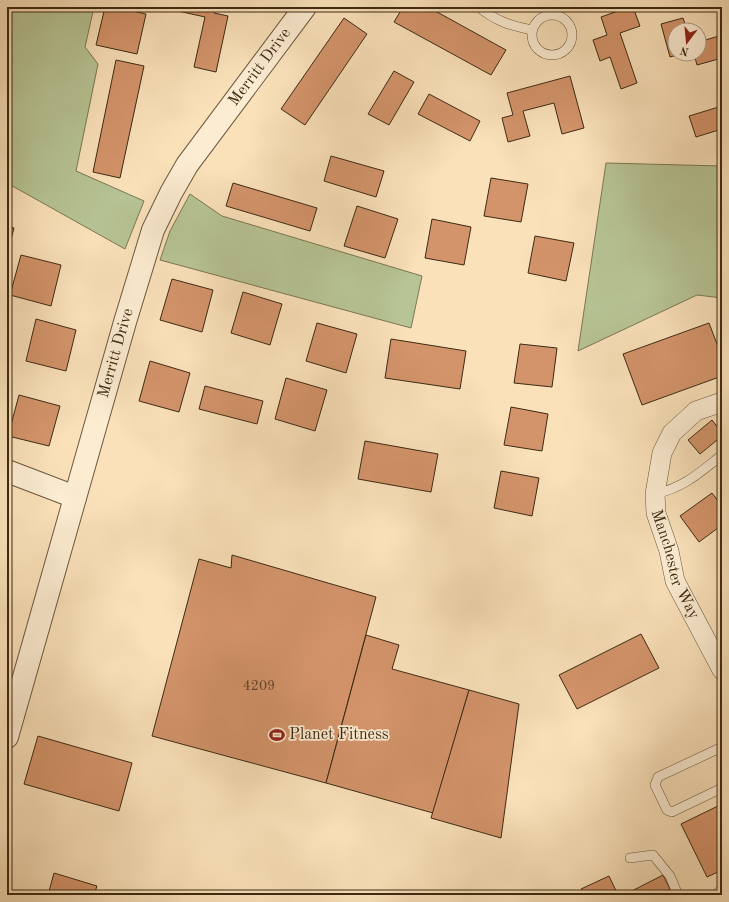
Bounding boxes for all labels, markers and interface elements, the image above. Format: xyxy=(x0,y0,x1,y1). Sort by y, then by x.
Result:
north arrow xyxy=(667,22,707,62)
street label: Merritt Drive xyxy=(226,25,294,109)
text: N xyxy=(679,44,690,57)
street label: Merritt Drive xyxy=(96,307,137,400)
street label: Manchester Way xyxy=(647,508,702,622)
house number: 4209 xyxy=(243,679,275,693)
sports icon: Planet Fitness xyxy=(268,726,286,744)
place label: Planet Fitness xyxy=(289,727,389,743)

